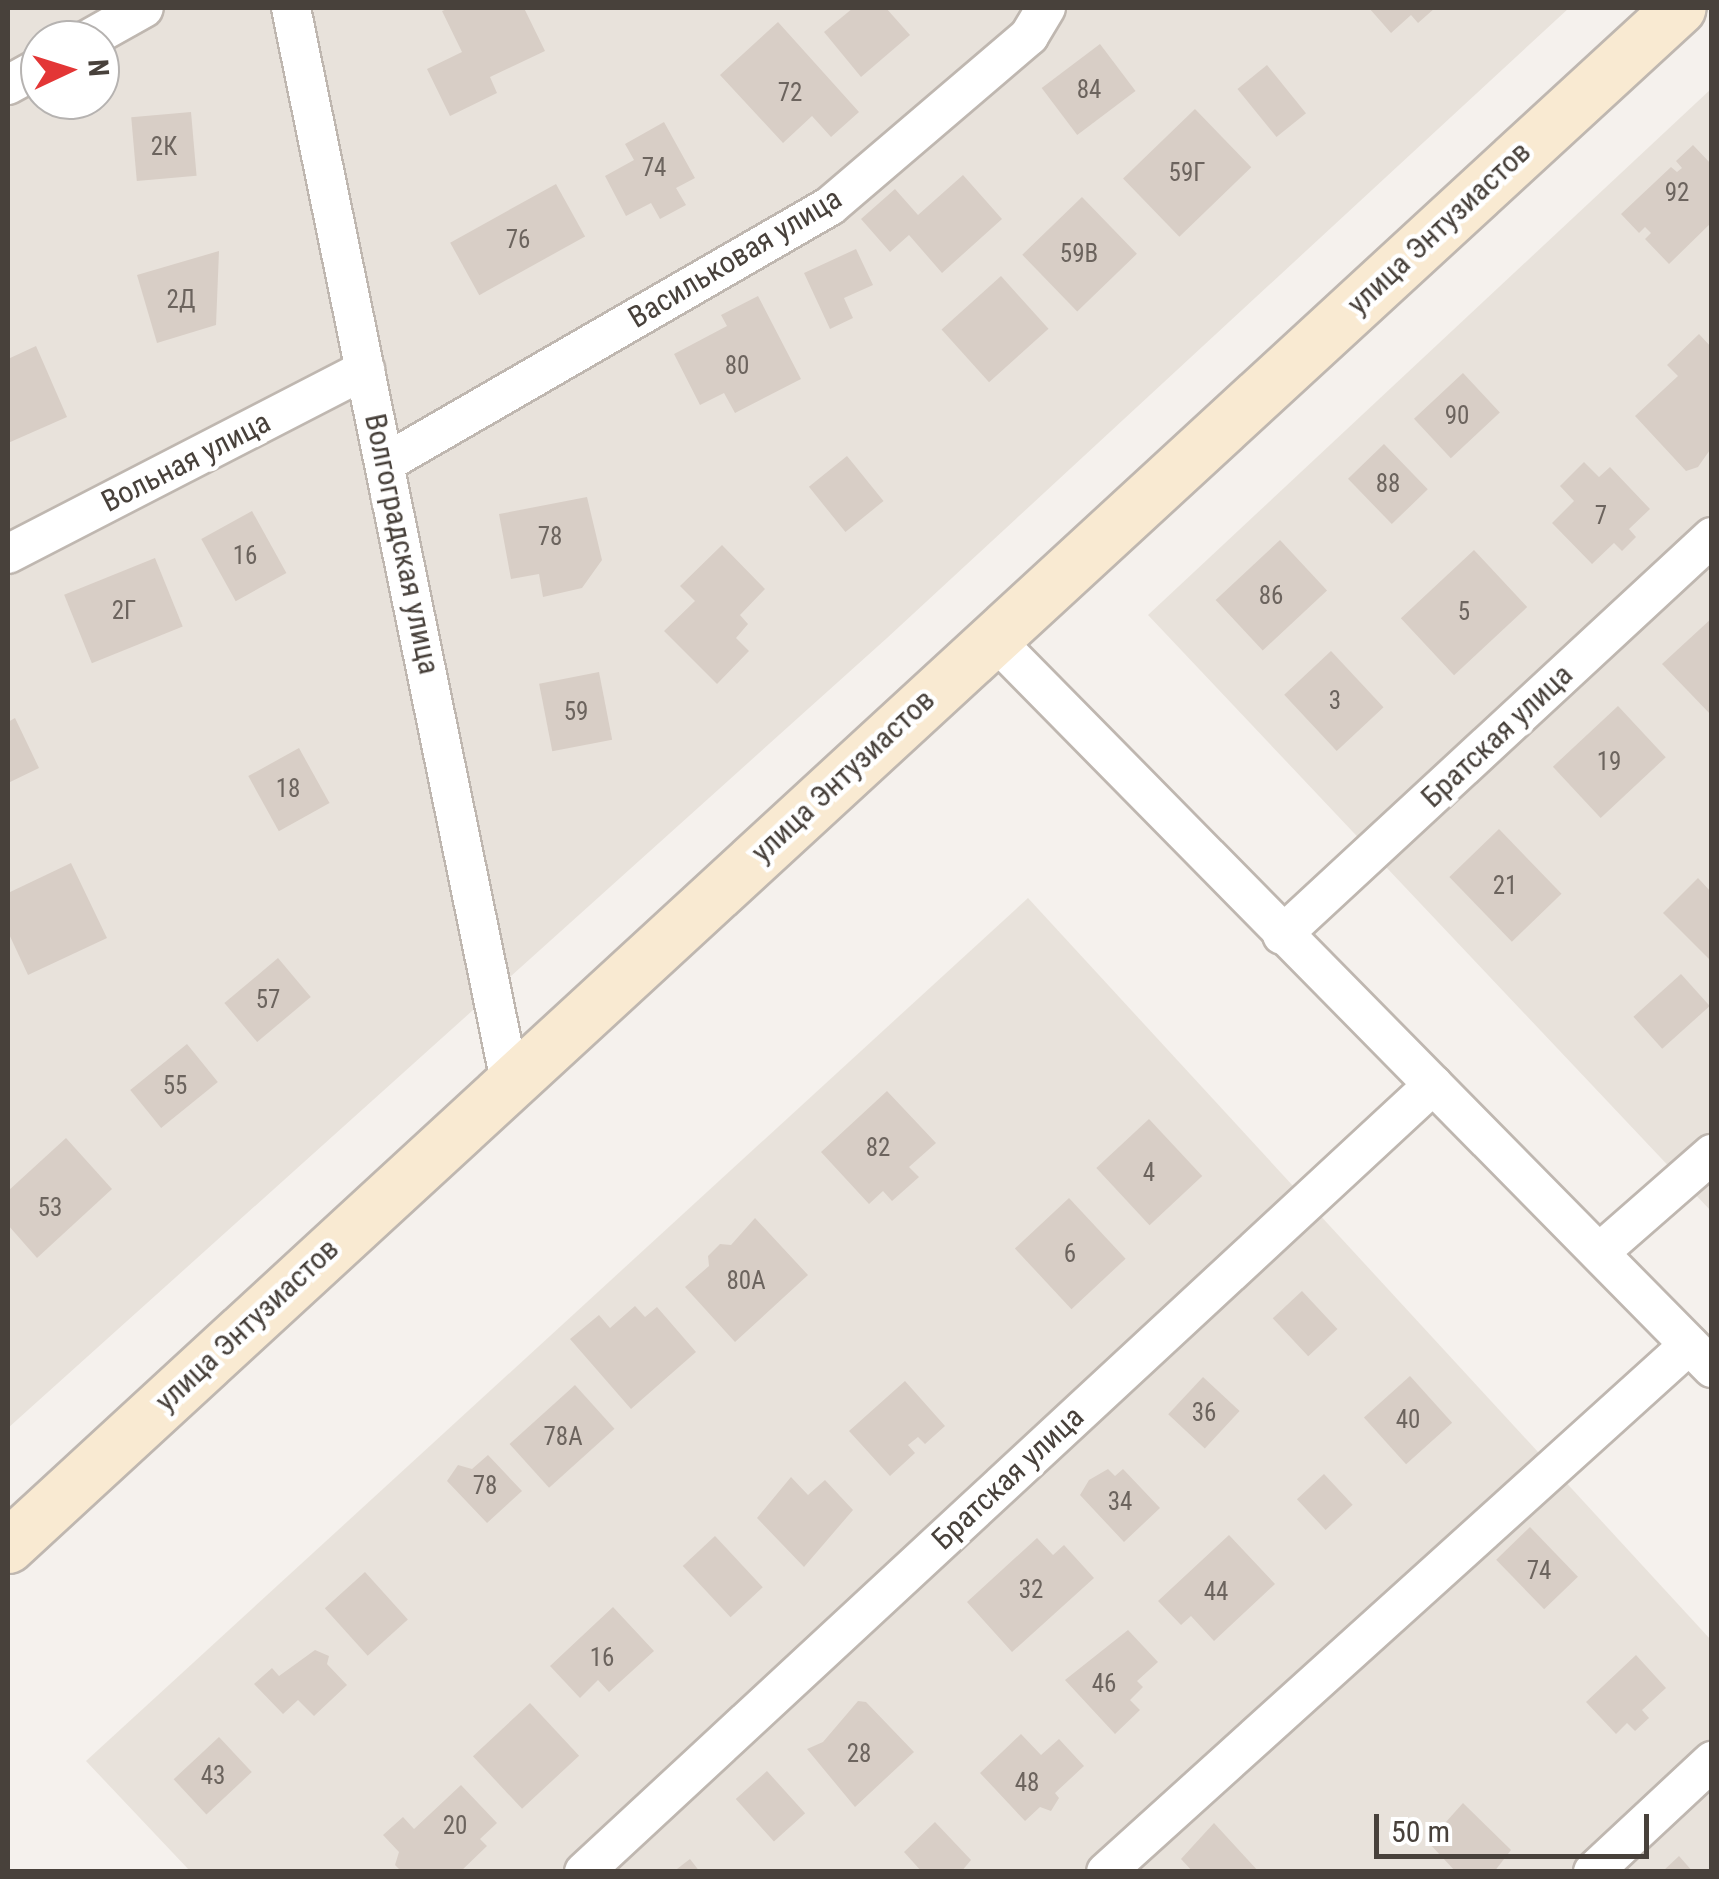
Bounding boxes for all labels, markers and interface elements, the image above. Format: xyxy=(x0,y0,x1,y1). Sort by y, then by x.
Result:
north arrow xyxy=(20,20,120,120)
text: N xyxy=(81,58,115,78)
house number: 84 xyxy=(1077,75,1101,105)
house number: 72 xyxy=(778,78,802,108)
house number: 2К xyxy=(151,132,177,162)
street label: улица Энтузиастов xyxy=(1340,134,1538,322)
house number: 74 xyxy=(642,153,666,183)
house number: 59Г xyxy=(1169,158,1205,188)
house number: 92 xyxy=(1665,178,1689,208)
street label: Васильковая улица xyxy=(622,180,848,336)
house number: 76 xyxy=(506,225,530,255)
house number: 59В xyxy=(1060,239,1098,269)
house number: 2Д xyxy=(167,285,195,315)
house number: 80 xyxy=(725,351,749,381)
house number: 90 xyxy=(1445,401,1469,431)
street label: Вольная улица xyxy=(96,404,276,520)
street label: Волгоградская улица xyxy=(357,410,447,678)
house number: 88 xyxy=(1376,469,1400,499)
house number: 7 xyxy=(1595,501,1607,531)
house number: 78 xyxy=(538,522,562,552)
house number: 16 xyxy=(233,541,257,571)
house number: 86 xyxy=(1259,581,1283,611)
house number: 2Г xyxy=(112,596,136,626)
house number: 5 xyxy=(1458,597,1470,627)
street label: Братская улица xyxy=(1414,657,1580,815)
street label: улица Энтузиастов xyxy=(744,682,942,870)
house number: 3 xyxy=(1329,686,1341,716)
house number: 59 xyxy=(564,697,588,727)
house number: 19 xyxy=(1597,747,1621,777)
house number: 18 xyxy=(276,774,300,804)
house number: 21 xyxy=(1493,871,1517,901)
house number: 57 xyxy=(256,985,280,1015)
house number: 55 xyxy=(163,1071,187,1101)
house number: 82 xyxy=(866,1133,890,1163)
house number: 4 xyxy=(1143,1158,1155,1188)
house number: 53 xyxy=(38,1193,62,1223)
street label: улица Энтузиастов xyxy=(148,1231,346,1419)
house number: 6 xyxy=(1064,1239,1076,1269)
house number: 80А xyxy=(726,1266,766,1296)
house number: 36 xyxy=(1192,1398,1216,1428)
street label: Братская улица xyxy=(925,1399,1091,1557)
house number: 40 xyxy=(1396,1405,1420,1435)
house number: 78А xyxy=(543,1422,583,1452)
house number: 78 xyxy=(473,1471,497,1501)
house number: 34 xyxy=(1108,1487,1132,1517)
house number: 74 xyxy=(1527,1556,1551,1586)
house number: 32 xyxy=(1019,1575,1043,1605)
house number: 44 xyxy=(1204,1577,1228,1607)
house number: 16 xyxy=(590,1643,614,1673)
house number: 46 xyxy=(1092,1669,1116,1699)
house number: 28 xyxy=(847,1739,871,1769)
house number: 43 xyxy=(201,1761,225,1791)
house number: 48 xyxy=(1015,1768,1039,1798)
scale bar xyxy=(1379,1794,1654,1856)
house number: 20 xyxy=(443,1811,467,1841)
text: 50 m xyxy=(1391,1814,1450,1849)

